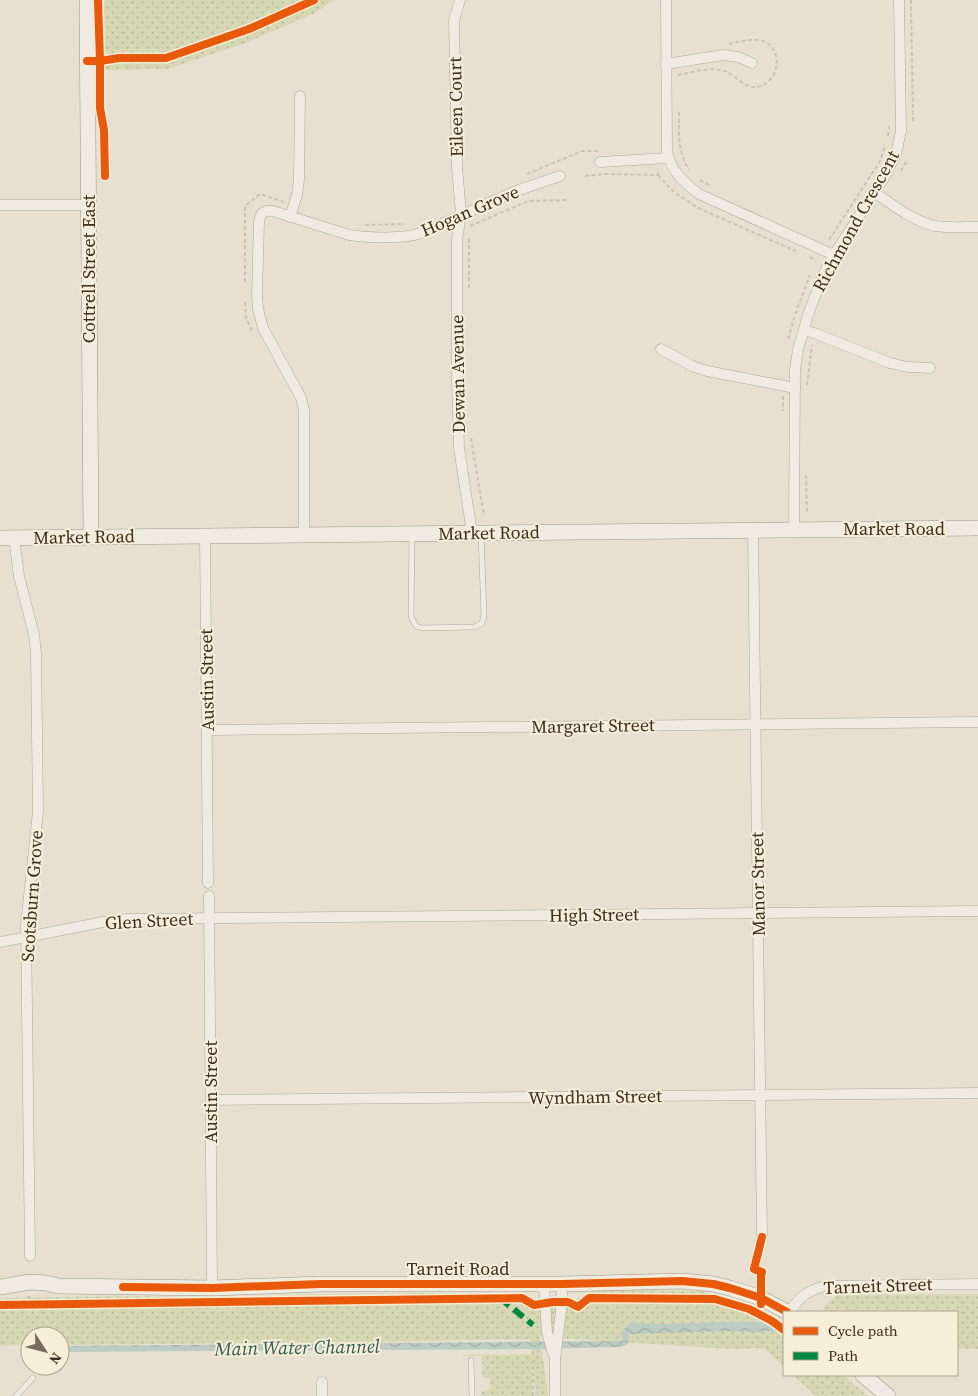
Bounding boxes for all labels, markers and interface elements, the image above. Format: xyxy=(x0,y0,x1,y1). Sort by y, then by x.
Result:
street label: Eileen Court xyxy=(442,56,469,157)
street label: Richmond Crescent xyxy=(806,145,905,296)
street label: Hogan Grove xyxy=(417,179,523,242)
street label: Cottrell Street East xyxy=(76,195,101,343)
street label: Dewan Avenue xyxy=(444,315,471,433)
street label: Market Road xyxy=(843,516,945,541)
street label: Market Road xyxy=(438,519,540,546)
street label: Market Road xyxy=(33,523,135,550)
street label: Austin Street xyxy=(193,628,220,732)
street label: Margaret Street xyxy=(531,712,655,739)
street label: Scotsburn Grove xyxy=(14,829,49,963)
street label: Manor Street xyxy=(744,832,771,936)
street label: High Street xyxy=(549,901,639,928)
street label: Glen Street xyxy=(104,906,194,935)
street label: Austin Street xyxy=(198,1040,223,1143)
street label: Wyndham Street xyxy=(528,1083,662,1110)
street label: Tarneit Road xyxy=(406,1256,510,1281)
street label: Tarneit Street xyxy=(823,1271,933,1300)
legend xyxy=(783,1311,958,1376)
text: Cycle path xyxy=(828,1320,898,1341)
north arrow xyxy=(20,1326,70,1376)
water label: Main Water Channel xyxy=(213,1333,381,1361)
text: Path xyxy=(828,1345,858,1366)
text: N xyxy=(44,1349,67,1369)

